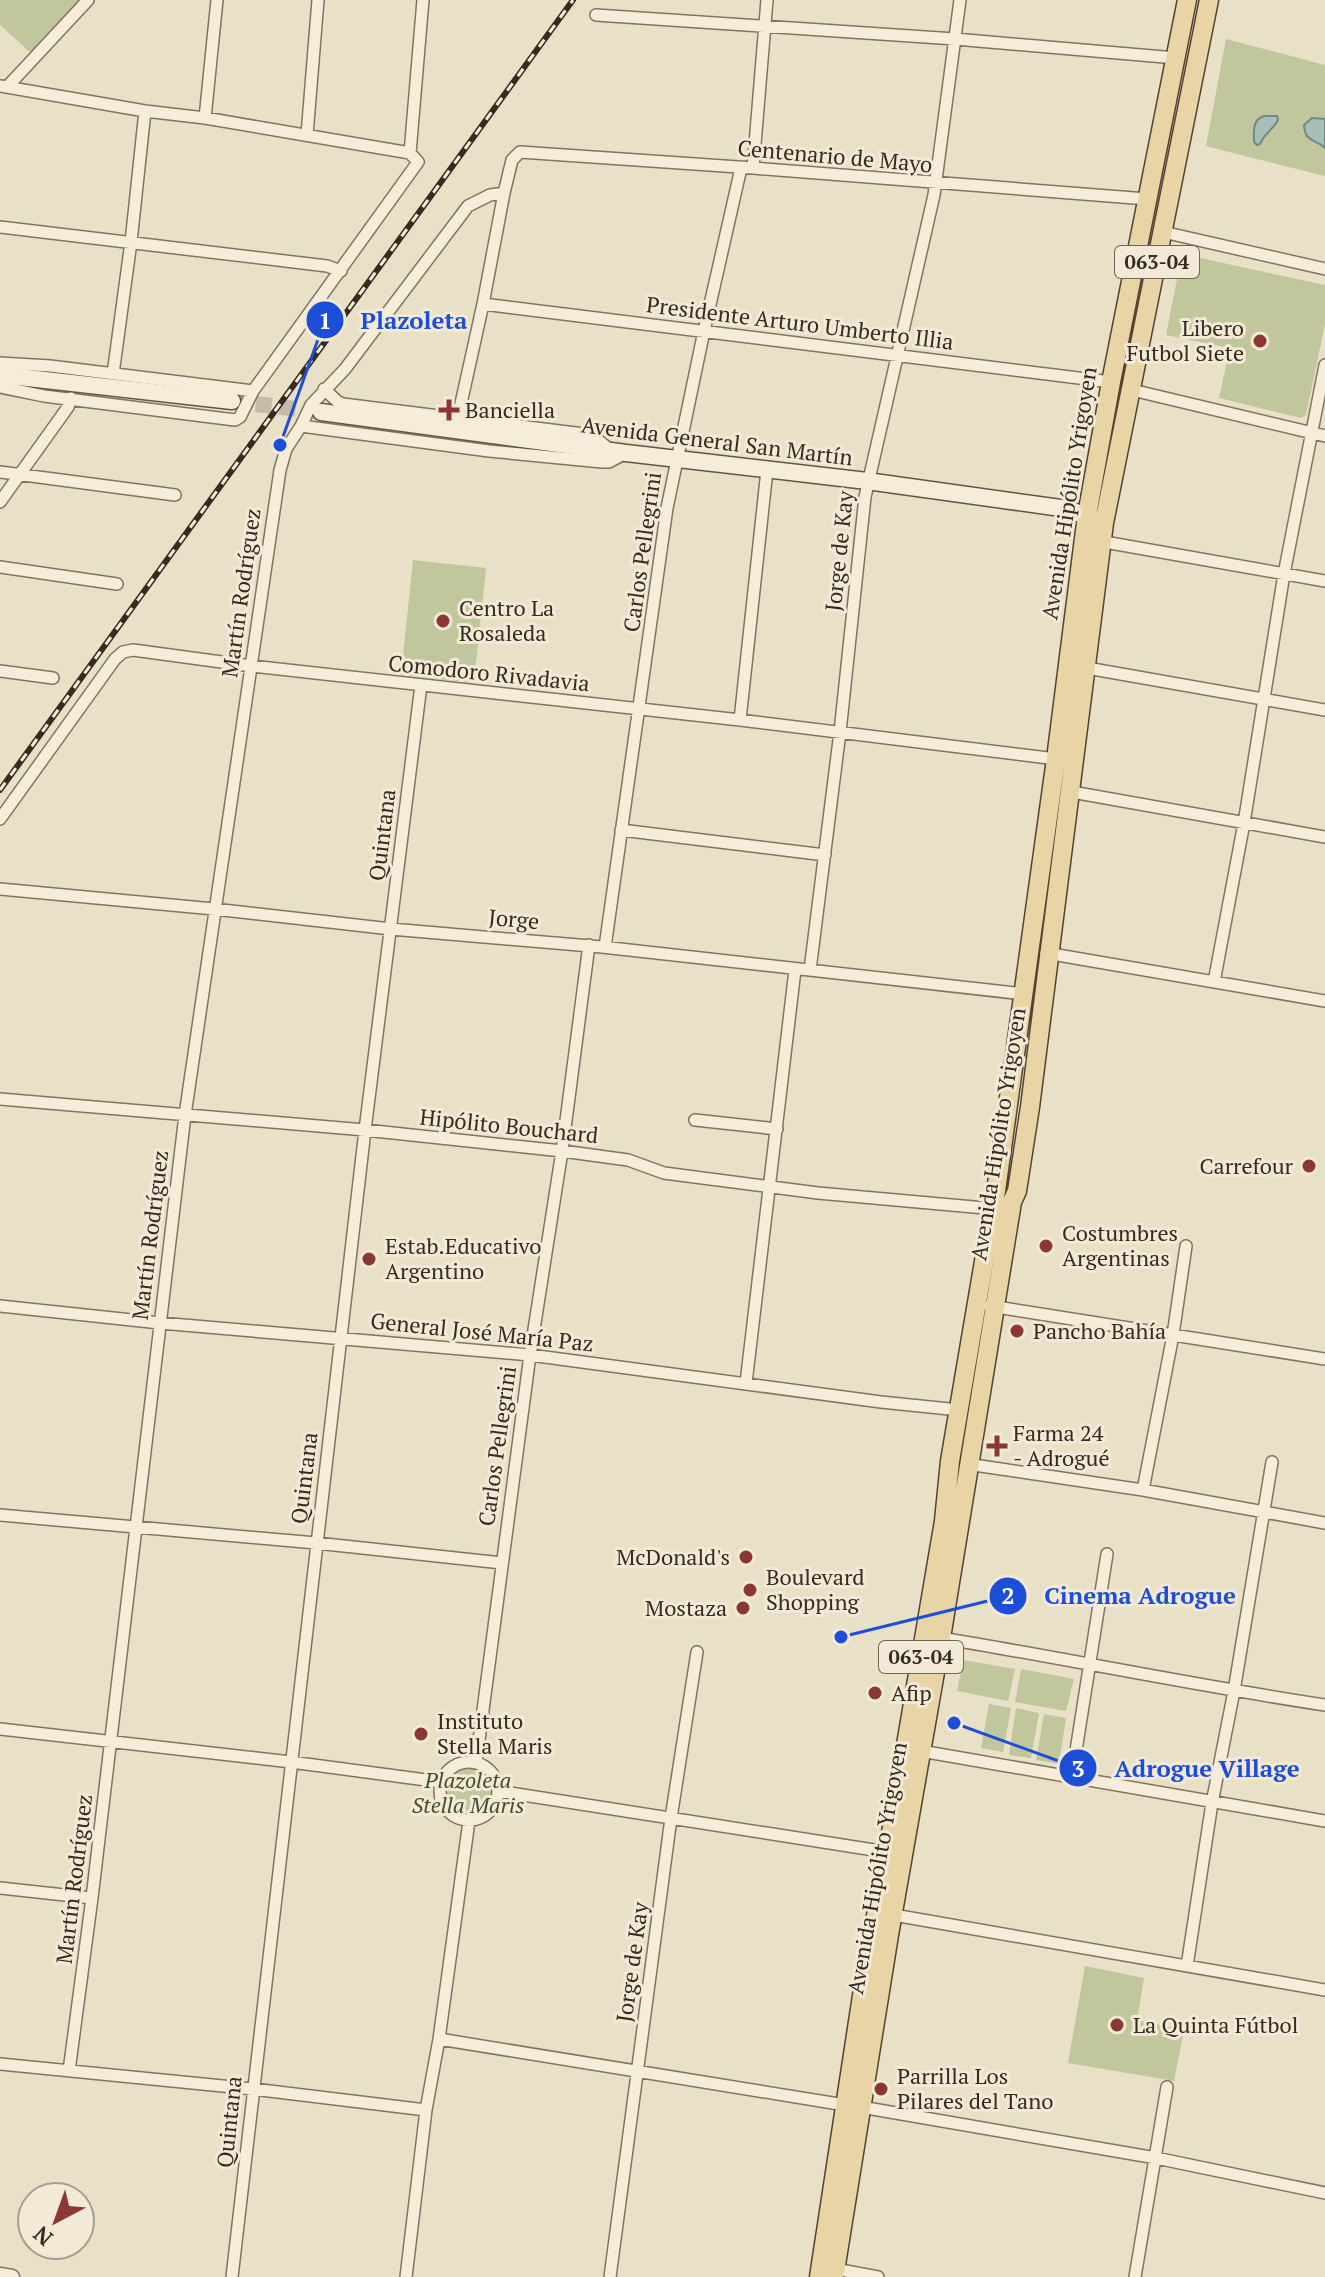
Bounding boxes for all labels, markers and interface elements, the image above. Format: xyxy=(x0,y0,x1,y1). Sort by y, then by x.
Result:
street label: Centenario de Mayo xyxy=(736,133,934,178)
road number: 063-04 xyxy=(1115,246,1199,278)
street label: Presidente Arturo Umberto Illia xyxy=(645,289,955,356)
callout: Plazoleta xyxy=(305,296,483,344)
text: 1 xyxy=(318,304,332,336)
text: Plazoleta xyxy=(361,304,468,336)
place label: Libero Futbol Siete xyxy=(1126,313,1244,367)
marker: Libero Futbol Siete xyxy=(1251,332,1269,350)
street label: Avenida Hipólito Yrigoyen xyxy=(1034,364,1103,621)
place label: Banciella xyxy=(465,395,555,424)
marker: Banciella xyxy=(440,401,458,419)
street label: Avenida General San Martín xyxy=(580,409,854,472)
street label: Carlos Pellegrini xyxy=(616,470,667,634)
street label: Jorge de Kay xyxy=(818,488,859,613)
street label: Martín Rodríguez xyxy=(214,506,267,679)
place label: Centro La Rosaleda xyxy=(459,593,554,647)
marker: Centro La Rosaleda xyxy=(434,612,452,630)
street label: Comodoro Rivadavia xyxy=(387,648,591,698)
street label: Quintana xyxy=(362,787,402,882)
street label: Jorge xyxy=(487,902,541,935)
street label: Avenida Hipólito Yrigoyen xyxy=(963,1005,1032,1262)
street label: Hipólito Bouchard xyxy=(418,1102,600,1149)
street label: Martín Rodríguez xyxy=(125,1148,174,1321)
place label: Carrefour xyxy=(1199,1151,1294,1180)
marker: Carrefour xyxy=(1300,1157,1318,1175)
place label: Costumbres Argentinas xyxy=(1062,1218,1178,1272)
place label: Estab.Educativo Argentino xyxy=(385,1231,541,1285)
marker: Costumbres Argentinas xyxy=(1037,1237,1055,1255)
marker: Estab.Educativo Argentino xyxy=(360,1250,378,1268)
street label: General José María Paz xyxy=(369,1305,595,1358)
place label: Pancho Bahía xyxy=(1033,1316,1166,1345)
marker: Pancho Bahía xyxy=(1008,1322,1026,1340)
street label: Carlos Pellegrini xyxy=(471,1364,522,1528)
place label: Farma 24 - Adrogué xyxy=(1013,1418,1110,1472)
street label: Quintana xyxy=(284,1430,324,1525)
marker: Farma 24 - Adrogué xyxy=(988,1437,1006,1455)
place label: McDonald's xyxy=(616,1542,730,1571)
marker: McDonald's xyxy=(737,1548,755,1566)
place label: Boulevard Shopping xyxy=(766,1562,865,1616)
callout: Cinema Adrogue xyxy=(988,1572,1252,1620)
text: 2 xyxy=(1001,1579,1015,1611)
text: Cinema Adrogue xyxy=(1044,1579,1236,1611)
marker: Boulevard Shopping xyxy=(741,1581,759,1599)
place label: Mostaza xyxy=(645,1593,727,1622)
marker: Mostaza xyxy=(734,1599,752,1617)
road number: 063-04 xyxy=(879,1641,963,1673)
place label: Afip xyxy=(891,1678,932,1707)
marker: Afip xyxy=(866,1684,884,1702)
place label: Instituto Stella Maris xyxy=(437,1706,553,1760)
marker: Instituto Stella Maris xyxy=(412,1725,430,1743)
street label: Avenida Hipólito Yrigoyen xyxy=(840,1740,913,1996)
callout: Adrogue Village xyxy=(1058,1744,1316,1792)
text: 3 xyxy=(1071,1752,1085,1784)
text: Adrogue Village xyxy=(1114,1752,1300,1784)
park label: Plazoleta Stella Maris xyxy=(412,1765,524,1819)
street label: Martín Rodríguez xyxy=(49,1792,98,1965)
street label: Jorge de Kay xyxy=(609,1899,654,2024)
place label: La Quinta Fútbol xyxy=(1133,2010,1298,2039)
marker: La Quinta Fútbol xyxy=(1108,2016,1126,2034)
place label: Parrilla Los Pilares del Tano xyxy=(897,2061,1053,2115)
street label: Quintana xyxy=(209,2075,248,2169)
marker: Parrilla Los Pilares del Tano xyxy=(872,2080,890,2098)
north arrow xyxy=(16,2181,96,2261)
text: N xyxy=(27,2220,58,2253)

